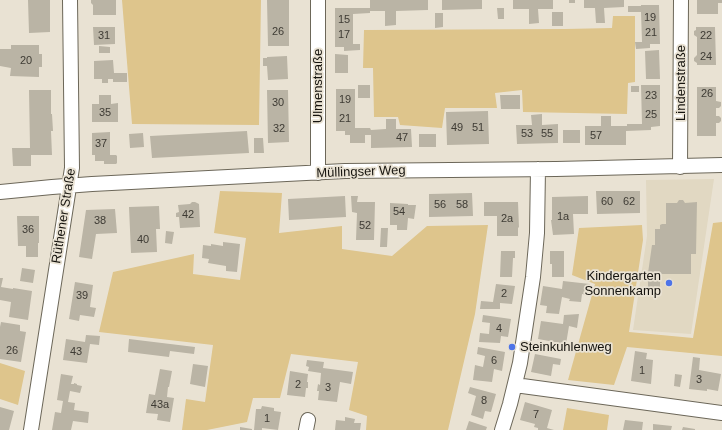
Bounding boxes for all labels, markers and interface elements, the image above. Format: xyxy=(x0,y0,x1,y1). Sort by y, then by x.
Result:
house number: 19 xyxy=(644,11,656,25)
house number: 15 xyxy=(338,13,350,27)
house number: 26 xyxy=(272,25,284,39)
house number: 21 xyxy=(645,26,657,40)
house number: 17 xyxy=(338,28,350,42)
house number: 31 xyxy=(98,29,110,43)
house number: 22 xyxy=(700,29,712,43)
street label: Lindenstraße xyxy=(673,45,689,121)
street label: Ulmenstraße xyxy=(310,49,326,123)
house number: 24 xyxy=(700,50,712,64)
house number: 20 xyxy=(20,54,32,68)
house number: 26 xyxy=(701,87,713,101)
house number: 23 xyxy=(645,89,657,103)
house number: 19 xyxy=(339,93,351,107)
house number: 30 xyxy=(272,96,284,110)
house number: 35 xyxy=(99,106,111,120)
house number: 25 xyxy=(645,108,657,122)
house number: 21 xyxy=(339,112,351,126)
house number: 49 xyxy=(451,121,463,135)
house number: 51 xyxy=(472,121,484,135)
house number: 32 xyxy=(273,122,285,136)
house number: 53 xyxy=(521,127,533,141)
house number: 55 xyxy=(541,127,553,141)
house number: 57 xyxy=(590,129,602,143)
house number: 47 xyxy=(396,131,408,145)
house number: 37 xyxy=(95,137,107,151)
street label: Müllingser Weg xyxy=(316,163,406,181)
street label: Rüthener Straße xyxy=(49,167,79,265)
house number: 60 xyxy=(601,195,613,209)
house number: 62 xyxy=(623,195,635,209)
house number: 56 xyxy=(434,198,446,212)
house number: 58 xyxy=(456,198,468,212)
house number: 54 xyxy=(393,205,405,219)
house number: 42 xyxy=(182,208,194,222)
house number: 1a xyxy=(557,210,569,224)
house number: 2a xyxy=(501,212,513,226)
house number: 38 xyxy=(94,214,106,228)
house number: 52 xyxy=(359,219,371,233)
house number: 36 xyxy=(22,223,34,237)
house number: 40 xyxy=(137,233,149,247)
place label: Kindergarten Sonnenkamp xyxy=(584,268,661,299)
marker: Kindergarten Sonnenkamp xyxy=(664,278,674,288)
house number: 2 xyxy=(501,287,507,301)
house number: 39 xyxy=(76,289,88,303)
house number: 4 xyxy=(496,322,502,336)
place label: Steinkuhlenweg xyxy=(520,339,612,355)
marker: Steinkuhlenweg xyxy=(507,342,517,352)
house number: 26 xyxy=(6,344,18,358)
house number: 43 xyxy=(70,345,82,359)
house number: 6 xyxy=(491,354,497,368)
house number: 1 xyxy=(639,364,645,378)
house number: 3 xyxy=(696,373,702,387)
house number: 2 xyxy=(295,378,301,392)
house number: 3 xyxy=(325,381,331,395)
house number: 8 xyxy=(481,394,487,408)
house number: 43a xyxy=(151,398,169,412)
house number: 7 xyxy=(533,408,539,422)
house number: 1 xyxy=(264,412,270,426)

